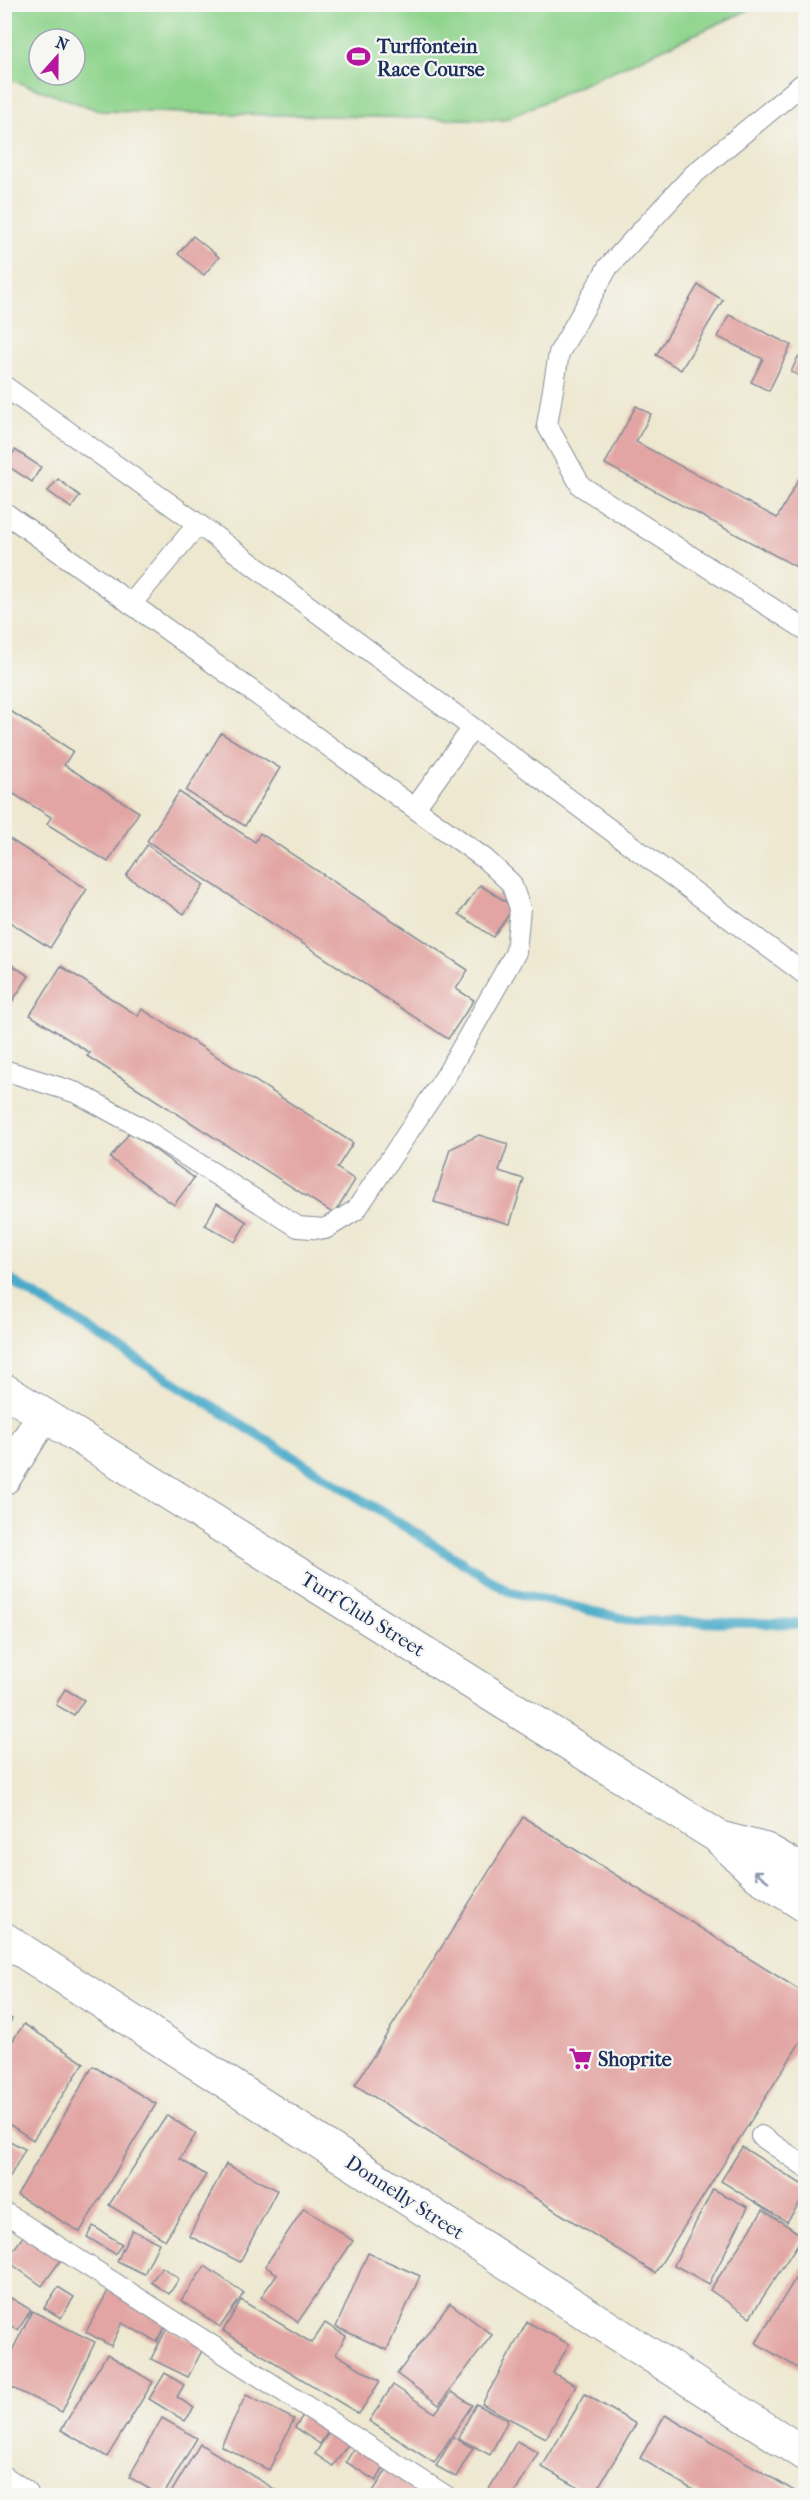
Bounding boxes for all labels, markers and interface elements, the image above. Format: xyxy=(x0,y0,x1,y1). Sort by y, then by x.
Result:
north arrow xyxy=(27,27,87,87)
text: N xyxy=(53,32,72,55)
place label: Turffontein Race Course xyxy=(376,35,485,81)
sports icon: Turffontein Race Course xyxy=(346,44,372,70)
street label: Turf Club Street xyxy=(297,1567,429,1662)
one-way arrow xyxy=(753,1869,769,1882)
supermarket icon: Shoprite xyxy=(567,2046,593,2072)
place label: Shoprite xyxy=(598,2048,672,2071)
street label: Donnelly Street xyxy=(341,2151,468,2244)

